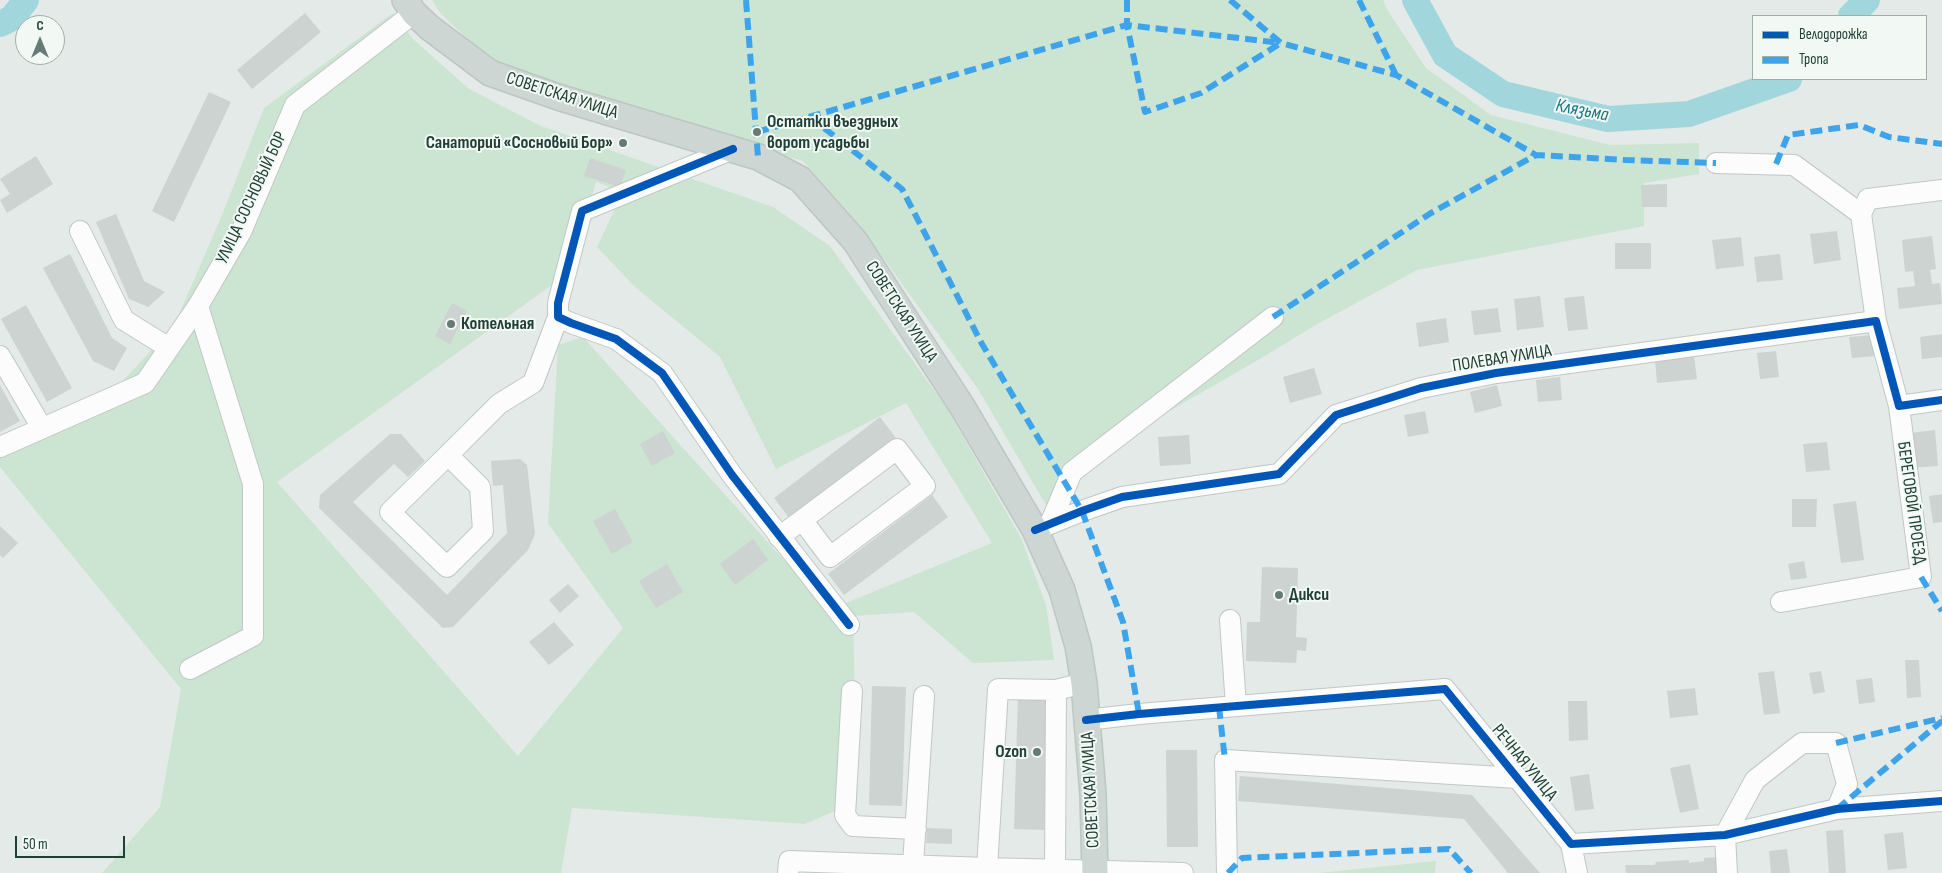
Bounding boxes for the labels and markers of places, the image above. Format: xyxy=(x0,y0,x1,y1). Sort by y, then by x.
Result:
place label: Остатки въездных ворот усадьбы xyxy=(767,111,898,154)
marker: Остатки въездных ворот усадьбы xyxy=(751,126,763,138)
place label: Санаторий «Сосновый Бор» xyxy=(426,132,613,154)
marker: Санаторий «Сосновый Бор» xyxy=(617,137,629,149)
place label: Котельная xyxy=(461,313,534,335)
marker: Котельная xyxy=(445,318,457,330)
place label: Дикси xyxy=(1289,584,1329,606)
marker: Дикси xyxy=(1273,589,1285,601)
place label: Ozon xyxy=(995,741,1027,763)
marker: Ozon xyxy=(1031,746,1043,758)

